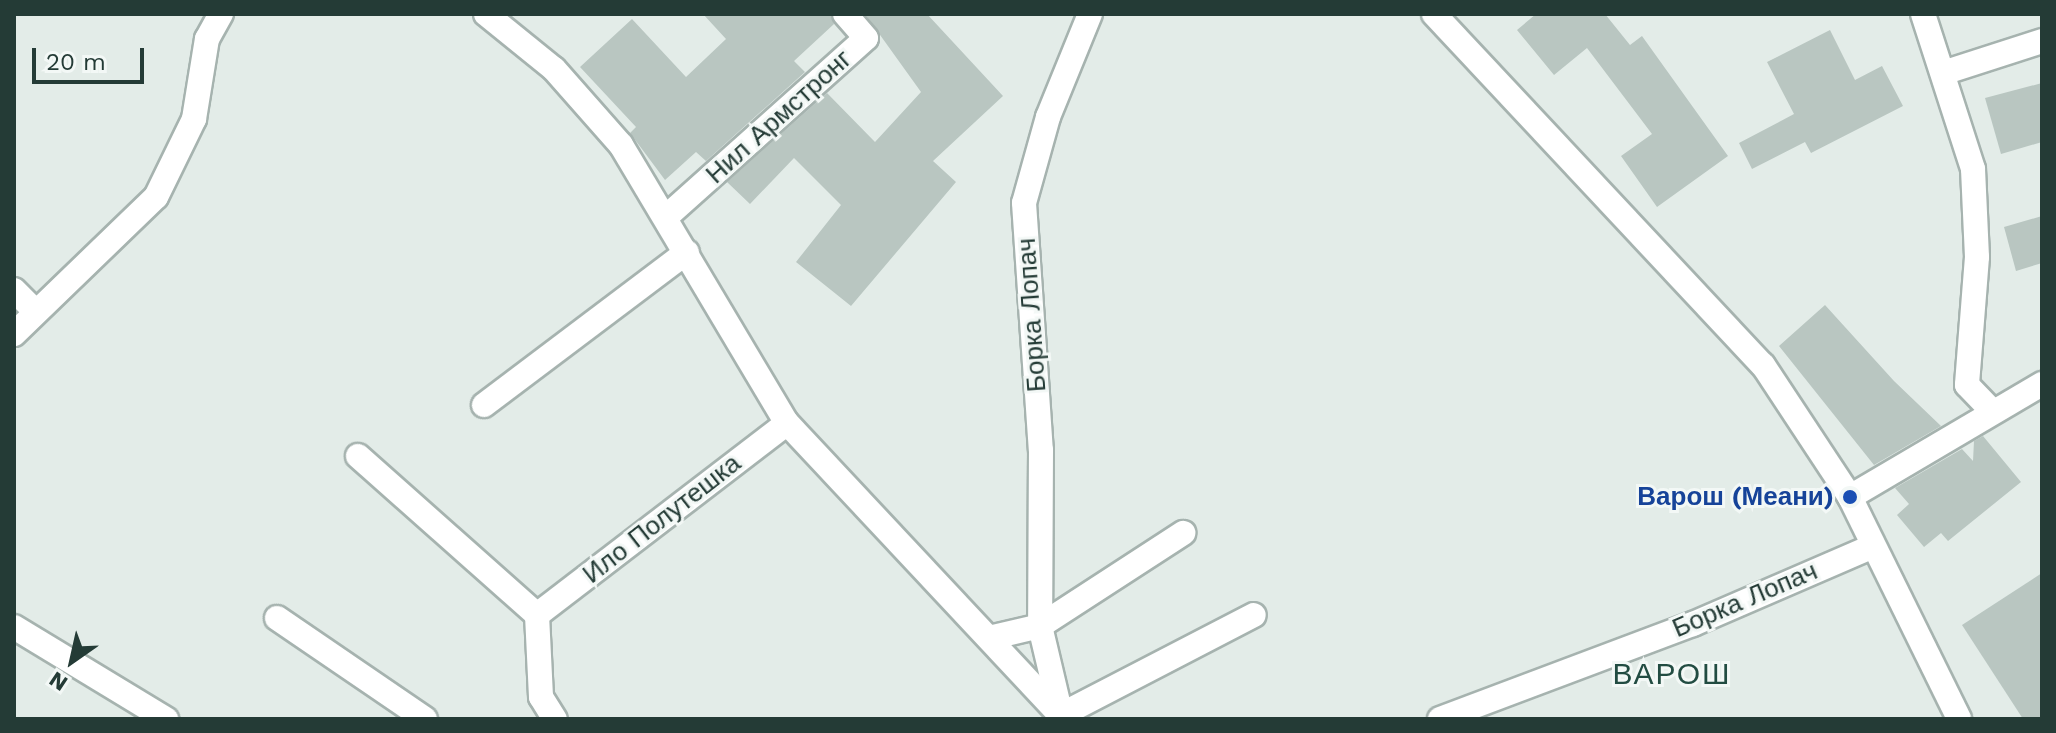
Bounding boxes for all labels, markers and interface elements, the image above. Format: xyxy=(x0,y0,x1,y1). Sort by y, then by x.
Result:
scale bar xyxy=(36,32,148,82)
street label: Нил Армстронг xyxy=(700,44,858,190)
text: 20 m xyxy=(46,48,106,76)
street label: Борка Лопач xyxy=(1011,237,1053,393)
street label: Ило Полутешка xyxy=(577,448,747,590)
place label: Варош (Меани) xyxy=(1637,481,1834,513)
marker: Варош (Меани) xyxy=(1841,488,1859,506)
street label: Борка Лопач xyxy=(1668,555,1822,645)
north arrow xyxy=(32,621,112,701)
district label: ВАРОШ xyxy=(1612,656,1732,692)
text: N xyxy=(45,666,72,696)

